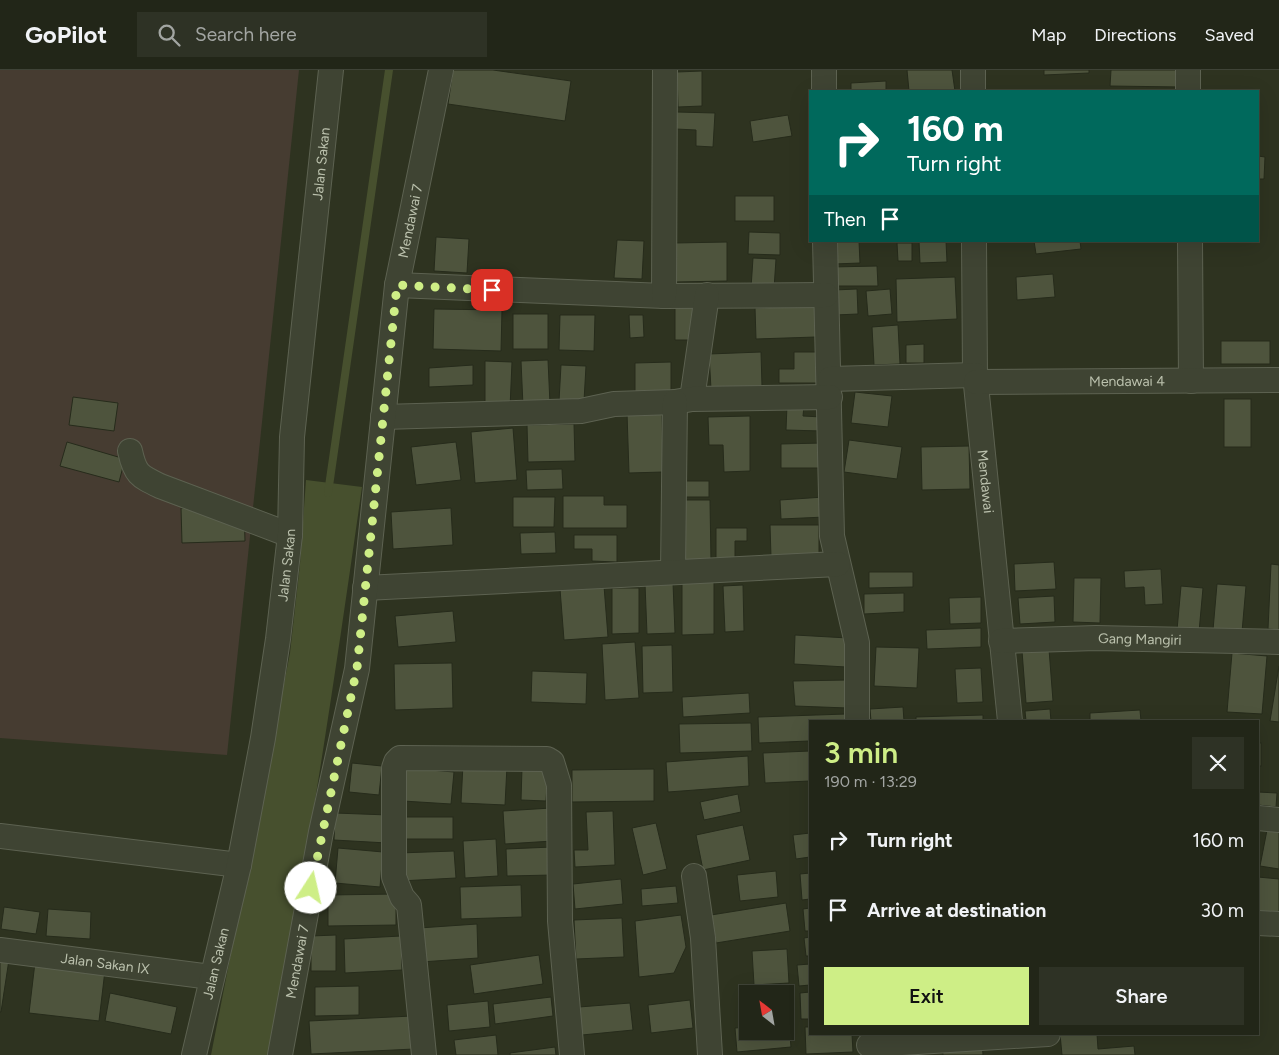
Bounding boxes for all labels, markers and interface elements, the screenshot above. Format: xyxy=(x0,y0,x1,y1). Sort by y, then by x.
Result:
search box xyxy=(137,12,487,57)
text: GoPilot xyxy=(25,20,107,49)
icon: search xyxy=(155,21,183,49)
text: Search here xyxy=(195,23,297,46)
text: Map xyxy=(1031,24,1066,46)
text: Directions xyxy=(1094,24,1176,46)
text: Saved xyxy=(1204,24,1254,46)
text: 160 m xyxy=(907,108,1004,150)
icon: right xyxy=(824,110,889,175)
street label: Jalan Sakan xyxy=(309,126,333,201)
text: Turn right xyxy=(907,150,1002,177)
street label: Mendawai 7 xyxy=(394,182,426,259)
icon: arrive xyxy=(876,205,904,233)
text: Then xyxy=(824,208,866,231)
pin xyxy=(471,269,513,311)
icon: arrive xyxy=(478,276,506,304)
street label: Mendawai 4 xyxy=(1089,372,1165,390)
street label: Mendawai xyxy=(974,449,997,514)
street label: Jalan Sakan xyxy=(274,528,299,602)
street label: Gang Mangiri xyxy=(1098,630,1182,648)
text: 3 min xyxy=(824,734,898,771)
button: close xyxy=(1192,737,1244,789)
text: 190 m · 13:29 xyxy=(824,772,917,791)
icon: right xyxy=(824,826,852,854)
text: Turn right xyxy=(867,829,953,852)
text: 160 m xyxy=(1192,829,1244,852)
position arrow xyxy=(284,861,336,913)
icon: arrive xyxy=(824,896,852,924)
text: Arrive at destination xyxy=(867,899,1046,922)
text: 30 m xyxy=(1201,899,1244,922)
street label: Mendawai 7 xyxy=(282,923,312,1000)
street label: Jalan Sakan xyxy=(199,926,232,1001)
street label: Jalan Sakan IX xyxy=(60,949,151,978)
button: Exit xyxy=(824,967,1029,1025)
button: Share xyxy=(1039,967,1244,1025)
north arrow xyxy=(739,985,794,1040)
map controls xyxy=(739,985,794,1040)

